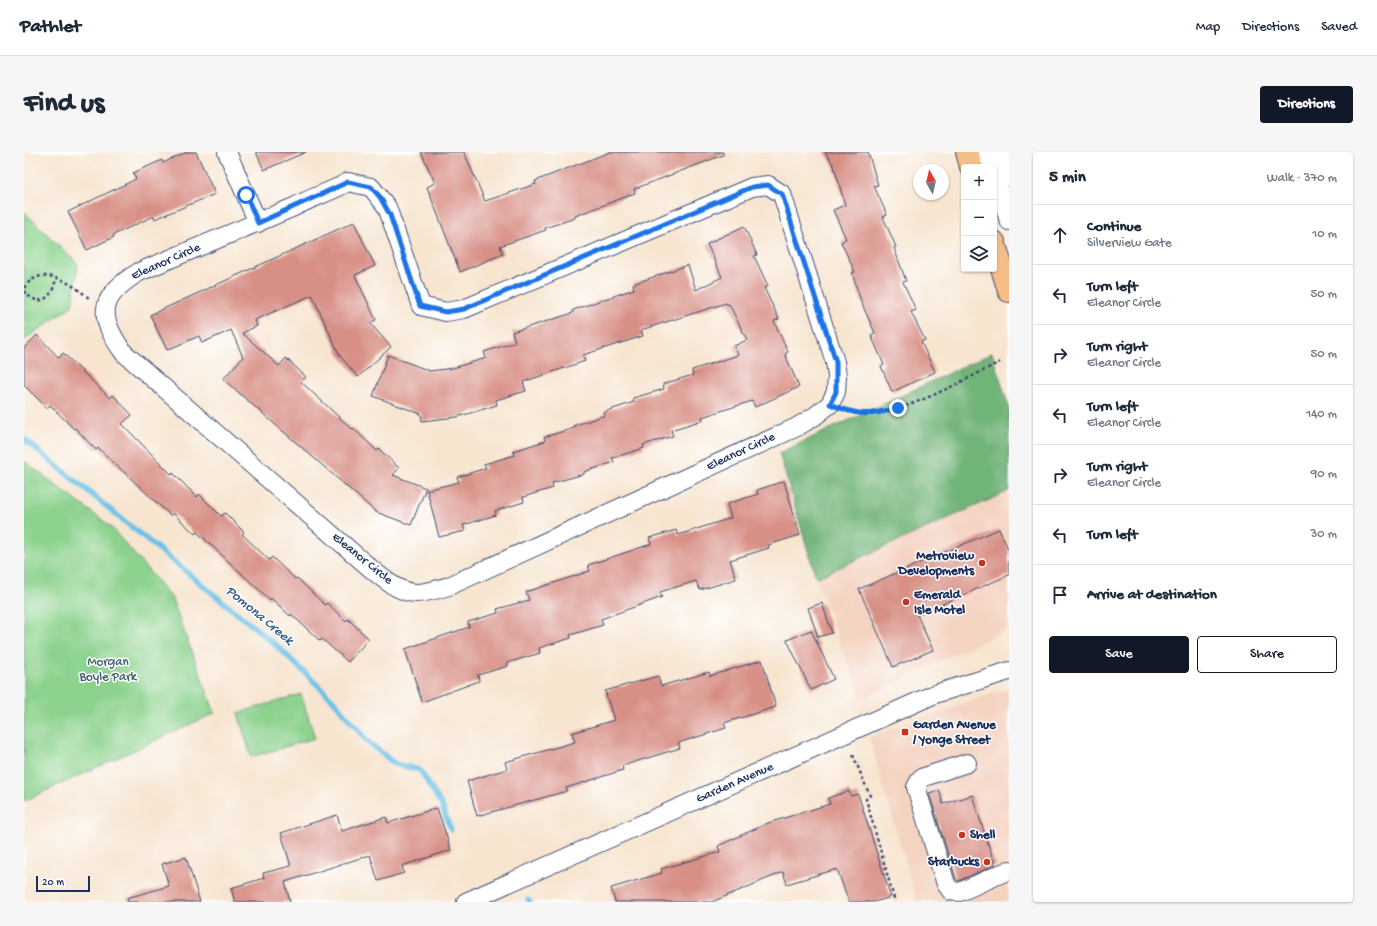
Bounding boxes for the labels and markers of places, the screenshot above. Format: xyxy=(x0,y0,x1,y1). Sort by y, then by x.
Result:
place label: Metroview Developments xyxy=(897,549,975,580)
marker: Metroview Developments xyxy=(977,558,987,568)
place label: Emerald Isle Motel xyxy=(914,588,965,618)
marker: Emerald Isle Motel xyxy=(901,597,911,607)
place label: Garden Avenue / Yonge Street xyxy=(912,718,997,748)
marker: Garden Avenue / Yonge Street xyxy=(900,727,910,737)
place label: Shell xyxy=(970,828,996,843)
marker: Shell xyxy=(957,830,967,840)
place label: Starbucks xyxy=(928,855,980,870)
marker: Starbucks xyxy=(982,857,992,867)

